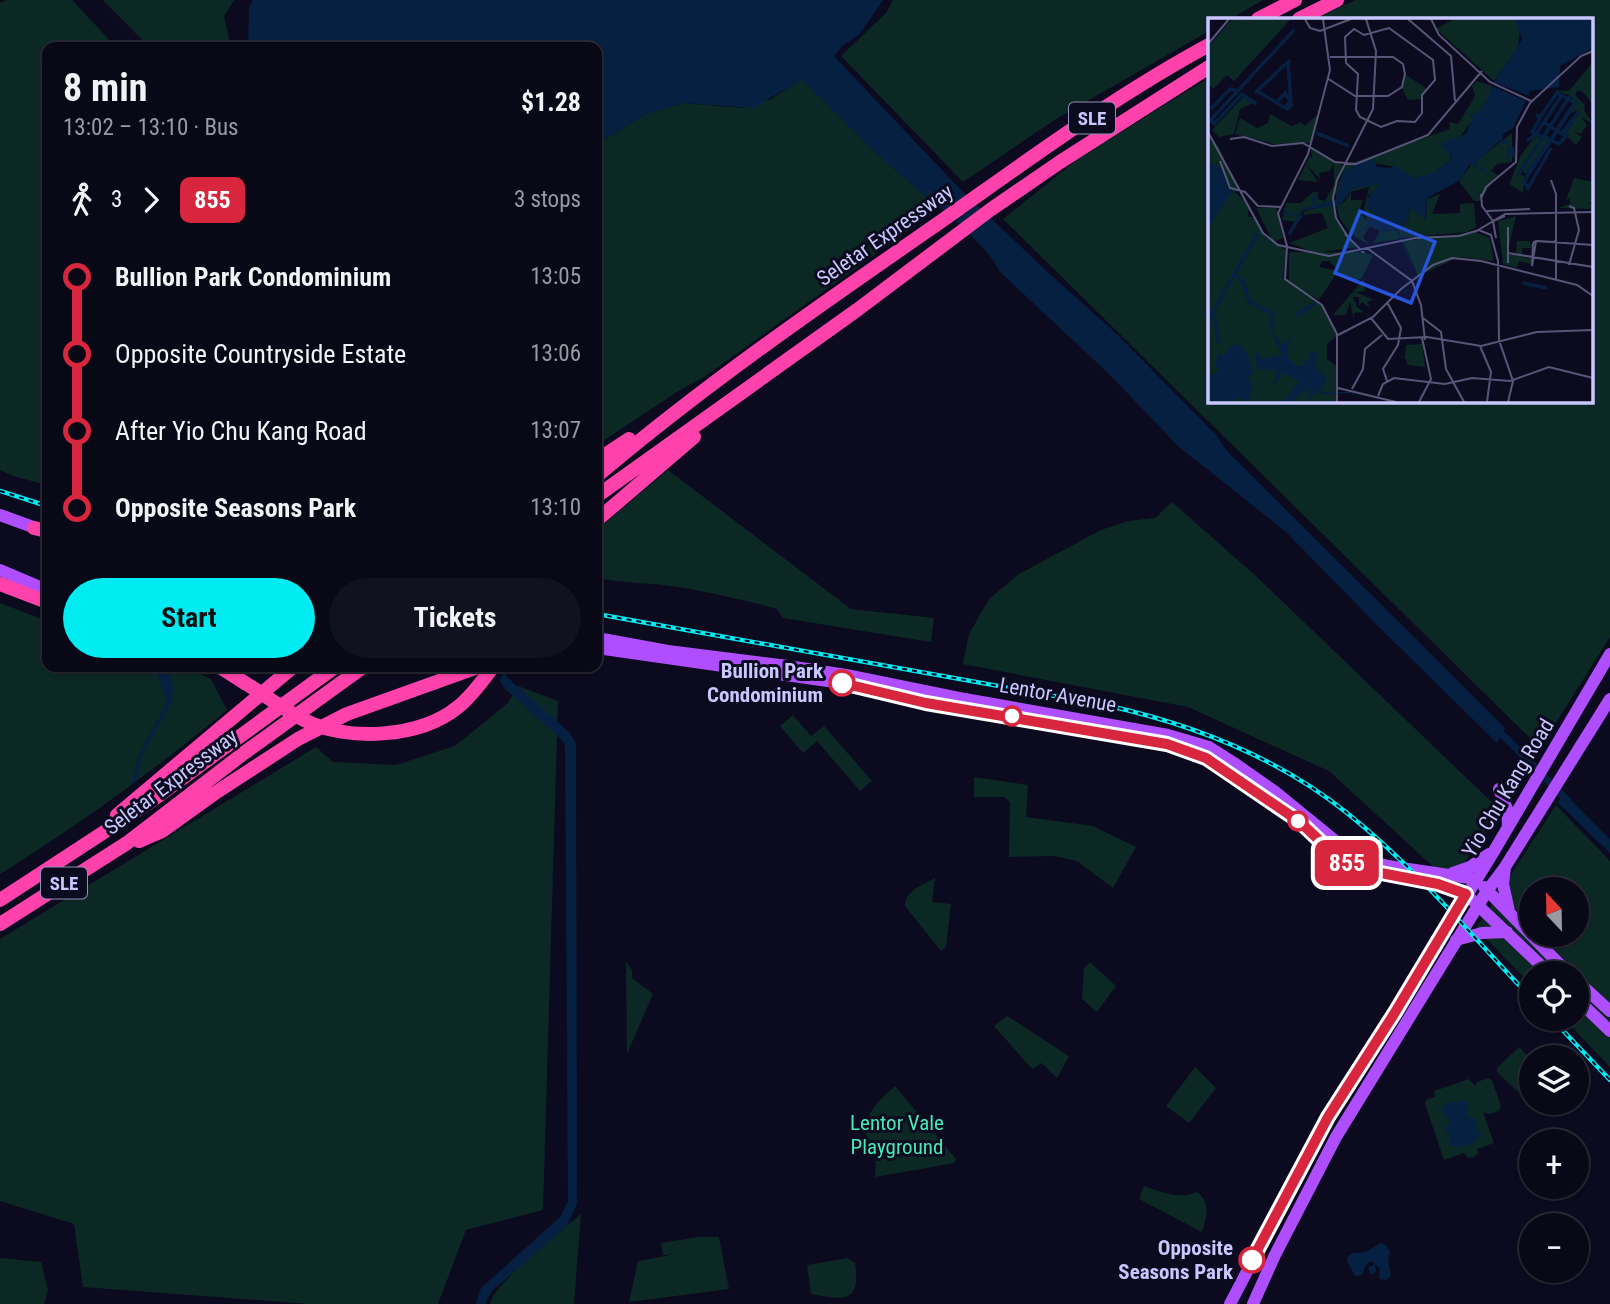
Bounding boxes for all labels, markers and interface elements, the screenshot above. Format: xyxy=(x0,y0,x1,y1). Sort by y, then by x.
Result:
inset map xyxy=(1208,18,1592,402)
text: 8 min xyxy=(63,66,147,110)
text: $1.28 xyxy=(521,87,581,117)
road number: SLE xyxy=(1069,102,1115,134)
text: 13:02 – 13:10 · Bus xyxy=(63,114,239,141)
street label: Seletar Expressway xyxy=(812,179,958,291)
icon: walk xyxy=(63,181,101,219)
icon: forward xyxy=(132,181,170,219)
text: 3 xyxy=(111,186,122,213)
text: 855 xyxy=(194,186,231,214)
text: 3 stops xyxy=(514,186,581,213)
text: Bullion Park Condominium xyxy=(115,262,391,292)
text: 13:05 xyxy=(530,263,581,290)
text: Opposite Countryside Estate xyxy=(115,339,406,369)
text: 13:06 xyxy=(530,340,581,367)
text: After Yio Chu Kang Road xyxy=(115,416,367,446)
text: 13:07 xyxy=(530,417,581,444)
text: Opposite Seasons Park xyxy=(115,493,356,523)
text: 13:10 xyxy=(530,494,581,521)
button: Start xyxy=(63,578,315,658)
button: Tickets xyxy=(329,578,581,658)
place label: Bullion Park Condominium xyxy=(707,659,824,707)
marker: Bullion Park Condominium xyxy=(829,670,855,696)
street label: Lentor Avenue xyxy=(998,673,1118,717)
unlabelled marker xyxy=(1002,706,1022,726)
street label: Yio Chu Kang Road xyxy=(1457,714,1559,862)
street label: Seletar Expressway xyxy=(100,724,242,840)
unlabelled marker xyxy=(1288,811,1308,831)
line badge: 855 xyxy=(1307,840,1387,886)
text: 855 xyxy=(1329,849,1365,877)
road number: SLE xyxy=(41,868,87,898)
north arrow xyxy=(1519,877,1589,947)
map controls xyxy=(1519,877,1589,1283)
button: locate xyxy=(1519,961,1589,1031)
button: layers xyxy=(1519,1045,1589,1115)
park label: Lentor Vale Playground xyxy=(850,1111,944,1159)
button: + xyxy=(1519,1129,1589,1199)
button: − xyxy=(1519,1213,1589,1283)
place label: Opposite Seasons Park xyxy=(1118,1236,1234,1284)
marker: Opposite Seasons Park xyxy=(1239,1247,1265,1273)

